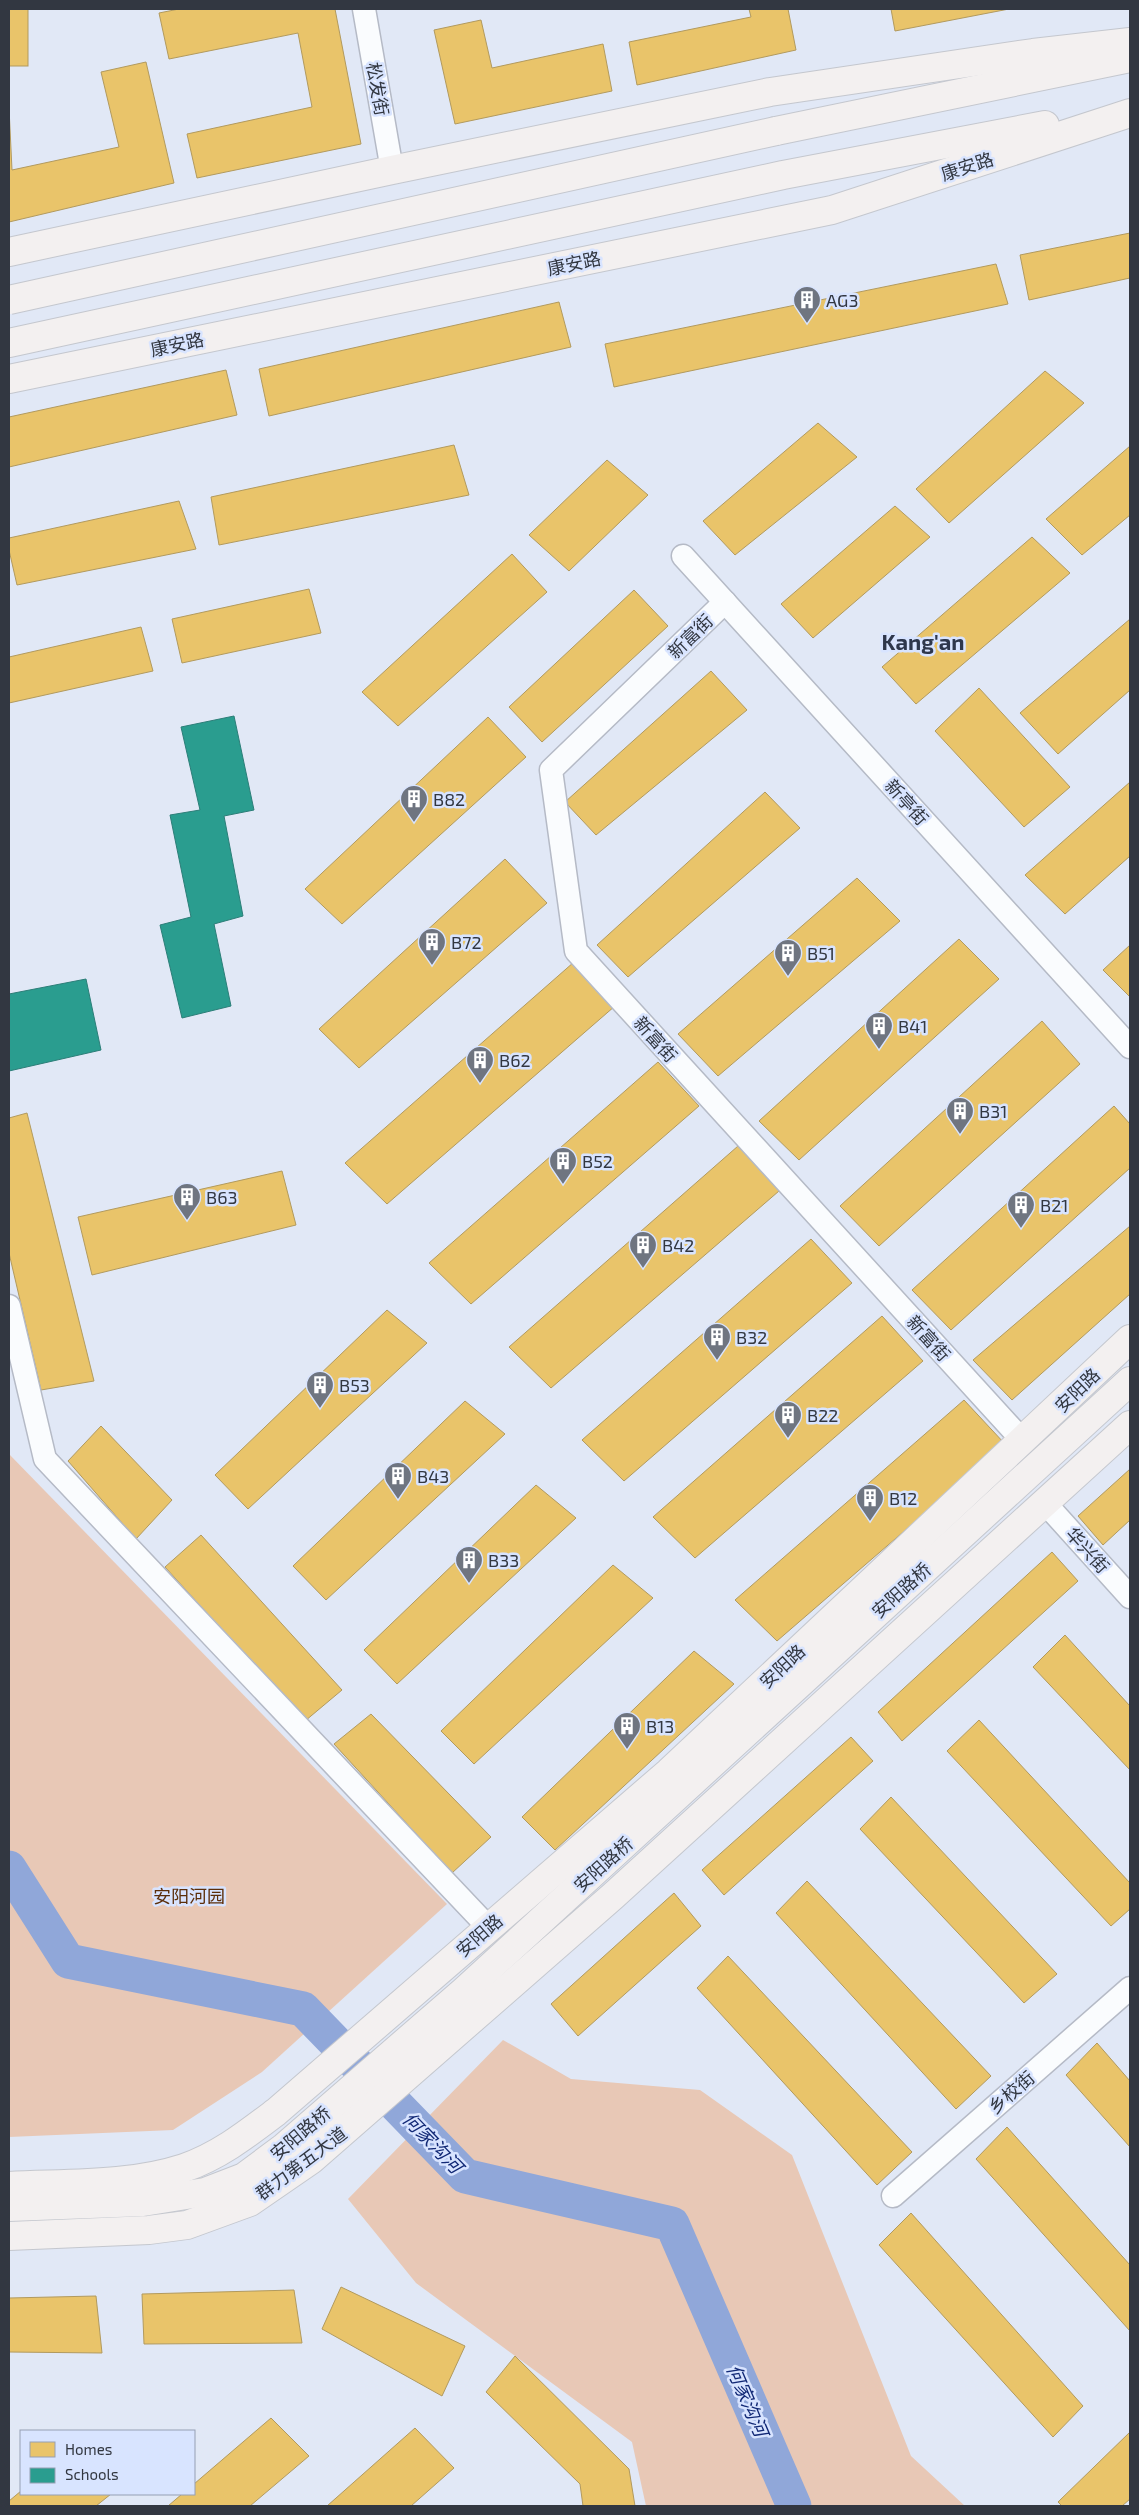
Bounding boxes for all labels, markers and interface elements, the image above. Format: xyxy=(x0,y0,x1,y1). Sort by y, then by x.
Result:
street label: 松发街 xyxy=(362,61,394,117)
street label: 康安路 xyxy=(938,147,996,185)
street label: 康安路 xyxy=(545,247,603,279)
building icon: AG3 xyxy=(792,285,822,324)
place label: AG3 xyxy=(826,289,858,311)
street label: 康安路 xyxy=(148,328,206,360)
street label: 新富街 xyxy=(663,609,717,663)
district label: Kang'an xyxy=(882,628,964,654)
street label: 新亭街 xyxy=(881,775,933,829)
building icon: B82 xyxy=(399,784,429,823)
place label: B82 xyxy=(433,788,465,810)
building icon: B72 xyxy=(417,927,447,966)
place label: B72 xyxy=(451,931,482,953)
building icon: B51 xyxy=(773,938,803,977)
place label: B51 xyxy=(807,942,835,964)
building icon: B41 xyxy=(864,1011,894,1050)
street label: 新富街 xyxy=(630,1012,682,1066)
place label: B41 xyxy=(898,1015,927,1037)
building icon: B62 xyxy=(465,1045,495,1084)
place label: B62 xyxy=(499,1049,531,1071)
building icon: B31 xyxy=(945,1096,975,1135)
place label: B31 xyxy=(979,1100,1007,1122)
building icon: B52 xyxy=(548,1146,578,1185)
place label: B52 xyxy=(582,1150,613,1172)
building icon: B63 xyxy=(172,1182,202,1221)
place label: B63 xyxy=(206,1186,237,1208)
building icon: B21 xyxy=(1006,1190,1036,1229)
place label: B21 xyxy=(1040,1194,1068,1216)
building icon: B42 xyxy=(628,1230,658,1269)
place label: B42 xyxy=(662,1234,694,1256)
street label: 新富街 xyxy=(903,1311,955,1365)
building icon: B32 xyxy=(702,1322,732,1361)
place label: B32 xyxy=(736,1326,767,1348)
street label: 安阳路 xyxy=(1050,1363,1104,1417)
building icon: B53 xyxy=(305,1370,335,1409)
place label: B53 xyxy=(339,1374,370,1396)
building icon: B22 xyxy=(773,1400,803,1439)
place label: B22 xyxy=(807,1404,838,1426)
building icon: B43 xyxy=(383,1461,413,1500)
place label: B43 xyxy=(417,1465,449,1487)
building icon: B12 xyxy=(855,1483,885,1522)
place label: B12 xyxy=(889,1487,917,1509)
street label: 华兴街 xyxy=(1062,1523,1114,1577)
building icon: B33 xyxy=(454,1545,484,1584)
place label: B33 xyxy=(488,1549,519,1571)
street label: 安阳路桥 xyxy=(867,1558,935,1622)
street label: 安阳路 xyxy=(755,1640,809,1692)
building icon: B13 xyxy=(612,1711,642,1750)
place label: B13 xyxy=(646,1715,674,1737)
street label: 安阳路桥 xyxy=(569,1832,637,1896)
park label: 安阳河园 xyxy=(153,1885,225,1907)
street label: 安阳路 xyxy=(451,1909,507,1961)
street label: 乡校街 xyxy=(983,2066,1039,2118)
street label: 安阳路桥 xyxy=(265,2101,335,2165)
water label: 何家沟河 xyxy=(398,2107,470,2180)
street label: 群力第五大道 xyxy=(251,2122,351,2204)
water label: 何家沟河 xyxy=(723,2361,775,2443)
legend xyxy=(20,2430,195,2495)
text: Homes xyxy=(65,2440,112,2458)
text: Schools xyxy=(65,2465,119,2483)

